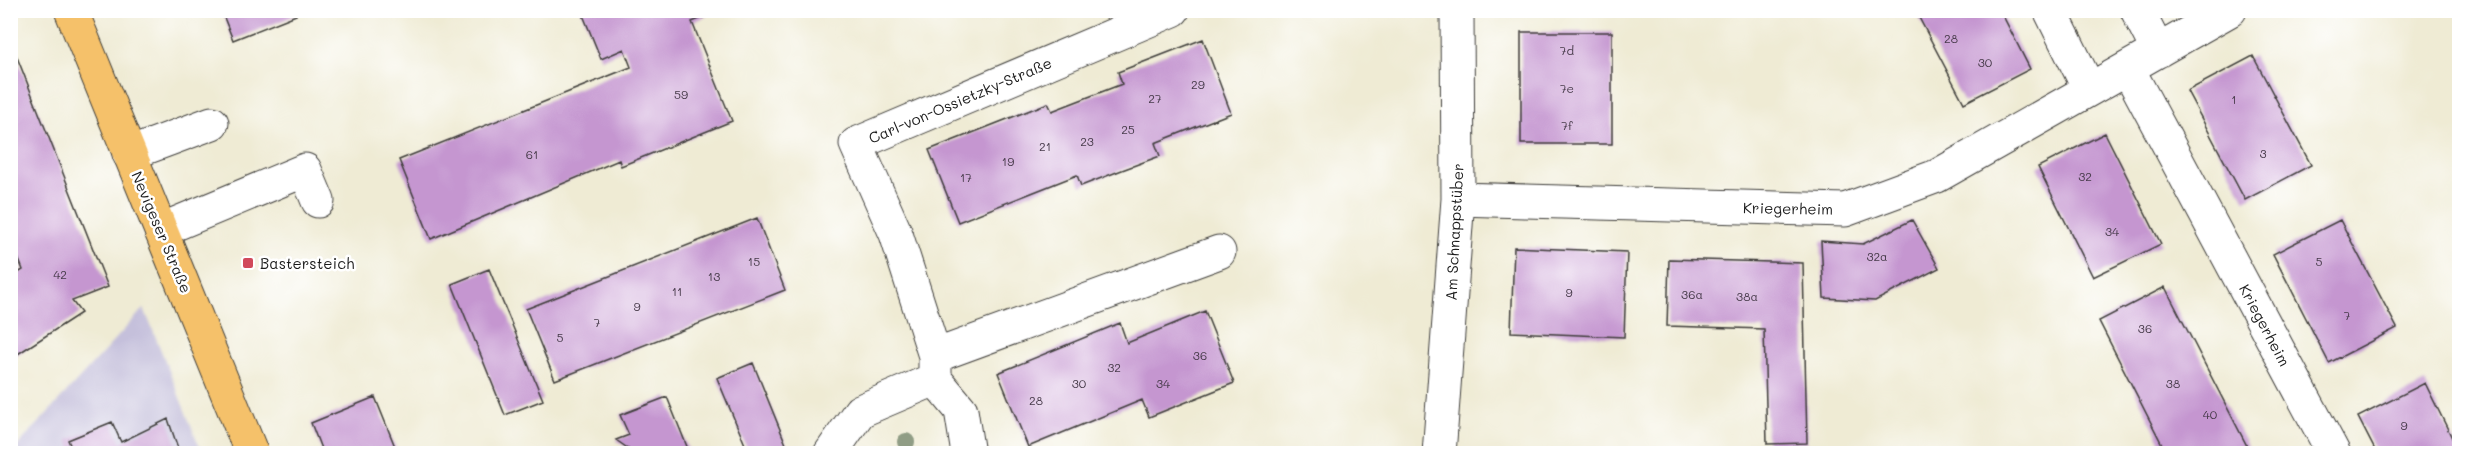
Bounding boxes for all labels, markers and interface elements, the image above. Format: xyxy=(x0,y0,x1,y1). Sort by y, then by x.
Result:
house number: 28 xyxy=(1944,30,1958,46)
house number: 7d xyxy=(1560,42,1575,58)
street label: Carl-von-Ossietzky-Straße xyxy=(865,52,1055,148)
house number: 30 xyxy=(1978,54,1993,70)
house number: 29 xyxy=(1191,76,1205,92)
house number: 7e xyxy=(1560,80,1574,96)
house number: 59 xyxy=(674,86,688,102)
house number: 27 xyxy=(1148,90,1162,106)
house number: 1 xyxy=(2231,91,2237,107)
house number: 7f xyxy=(1561,117,1573,133)
house number: 25 xyxy=(1121,121,1135,137)
house number: 23 xyxy=(1080,133,1094,149)
house number: 21 xyxy=(1039,138,1051,154)
house number: 3 xyxy=(2259,145,2267,161)
house number: 61 xyxy=(526,146,538,162)
house number: 19 xyxy=(1002,153,1014,169)
street label: Am Schnappstüber xyxy=(1440,163,1468,301)
street label: Nevigeser Straße xyxy=(127,168,197,296)
house number: 32 xyxy=(2078,168,2092,184)
house number: 17 xyxy=(960,169,972,185)
street label: Kriegerheim xyxy=(1743,197,1833,219)
house number: 34 xyxy=(2105,223,2119,239)
house number: 32a xyxy=(1866,248,1888,264)
place label: Bastersteich xyxy=(260,253,354,273)
house number: 15 xyxy=(748,253,760,269)
house number: 5 xyxy=(2316,253,2323,269)
marker: Bastersteich xyxy=(241,256,255,270)
house number: 42 xyxy=(53,266,67,282)
house number: 13 xyxy=(708,268,720,284)
street label: Kriegerheim xyxy=(2235,280,2295,370)
house number: 11 xyxy=(672,283,682,299)
house number: 9 xyxy=(1565,284,1573,300)
house number: 36a xyxy=(1681,286,1703,302)
house number: 38a xyxy=(1736,288,1758,304)
house number: 9 xyxy=(633,298,641,314)
house number: 7 xyxy=(2344,307,2351,323)
house number: 7 xyxy=(594,314,601,330)
house number: 36 xyxy=(2138,320,2152,336)
house number: 5 xyxy=(557,329,564,345)
house number: 36 xyxy=(1193,347,1207,363)
house number: 32 xyxy=(1107,359,1121,375)
house number: 30 xyxy=(1072,375,1087,391)
house number: 34 xyxy=(1156,375,1170,391)
house number: 38 xyxy=(2166,375,2180,391)
house number: 28 xyxy=(1029,392,1043,408)
house number: 40 xyxy=(2203,406,2218,422)
house number: 9 xyxy=(2400,417,2408,433)

